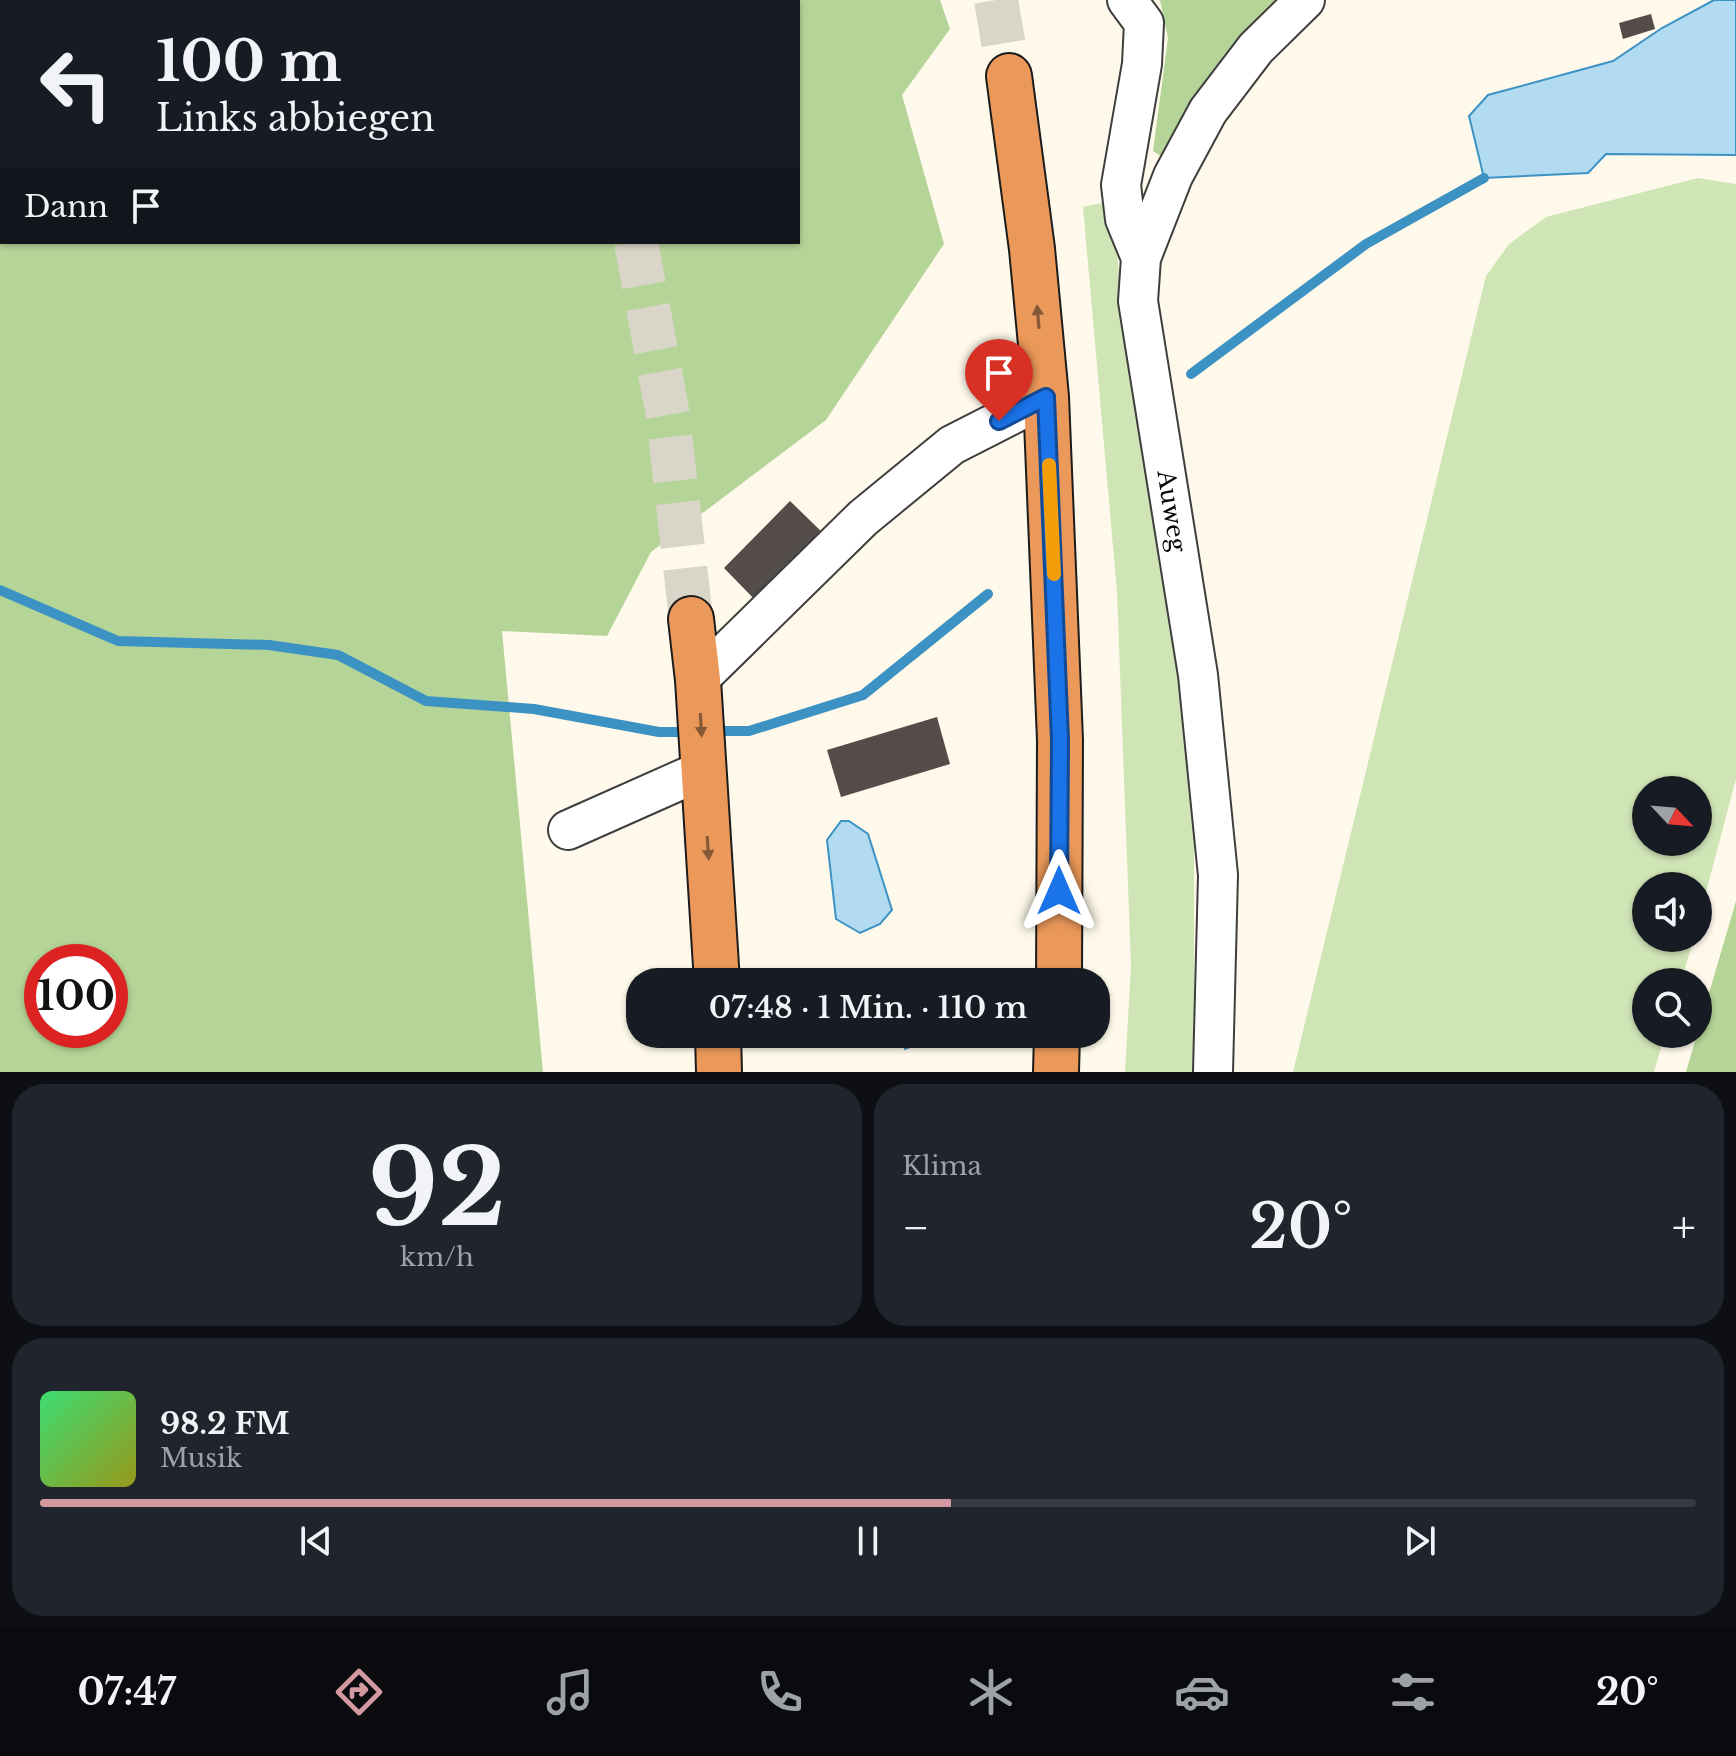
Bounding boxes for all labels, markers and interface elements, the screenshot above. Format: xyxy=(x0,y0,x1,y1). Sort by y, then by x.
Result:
text: 100 m xyxy=(156,27,342,96)
icon: left xyxy=(24,32,128,136)
text: Links abbiegen xyxy=(156,96,435,141)
icon: arrive xyxy=(124,184,168,228)
text: Dann xyxy=(24,188,108,225)
one-way arrow xyxy=(1032,304,1045,329)
pin xyxy=(965,339,1033,421)
icon: arrive xyxy=(977,351,1021,395)
street label: Auweg xyxy=(1151,467,1193,555)
one-way arrow xyxy=(695,713,708,738)
north arrow xyxy=(1632,776,1712,856)
map controls xyxy=(1632,776,1712,1048)
one-way arrow xyxy=(702,836,715,861)
position arrow xyxy=(1017,849,1101,933)
button: sound xyxy=(1632,872,1712,952)
speed limit sign: 100 xyxy=(24,944,128,1048)
button: search xyxy=(1632,968,1712,1048)
text: 07:48 · 1 Min. · 110 m xyxy=(709,989,1027,1026)
text: 92 xyxy=(368,1124,506,1253)
text: Klima xyxy=(902,1150,982,1182)
text: 20° xyxy=(1249,1190,1352,1264)
text: − xyxy=(902,1200,930,1255)
text: + xyxy=(1672,1200,1696,1255)
text: km/h xyxy=(400,1241,474,1273)
text: 98.2 FM xyxy=(160,1405,290,1442)
text: Musik xyxy=(160,1442,242,1474)
icon: previous xyxy=(294,1519,338,1563)
icon: pause xyxy=(846,1519,890,1563)
icon: next xyxy=(1398,1519,1442,1563)
icon: directions xyxy=(331,1664,387,1720)
icon: music xyxy=(542,1664,598,1720)
icon: phone xyxy=(752,1664,808,1720)
icon: climate xyxy=(963,1664,1019,1720)
icon: car xyxy=(1174,1664,1230,1720)
icon: filters xyxy=(1385,1664,1441,1720)
text: 07:47 xyxy=(77,1670,176,1715)
text: 20° xyxy=(1596,1670,1659,1715)

